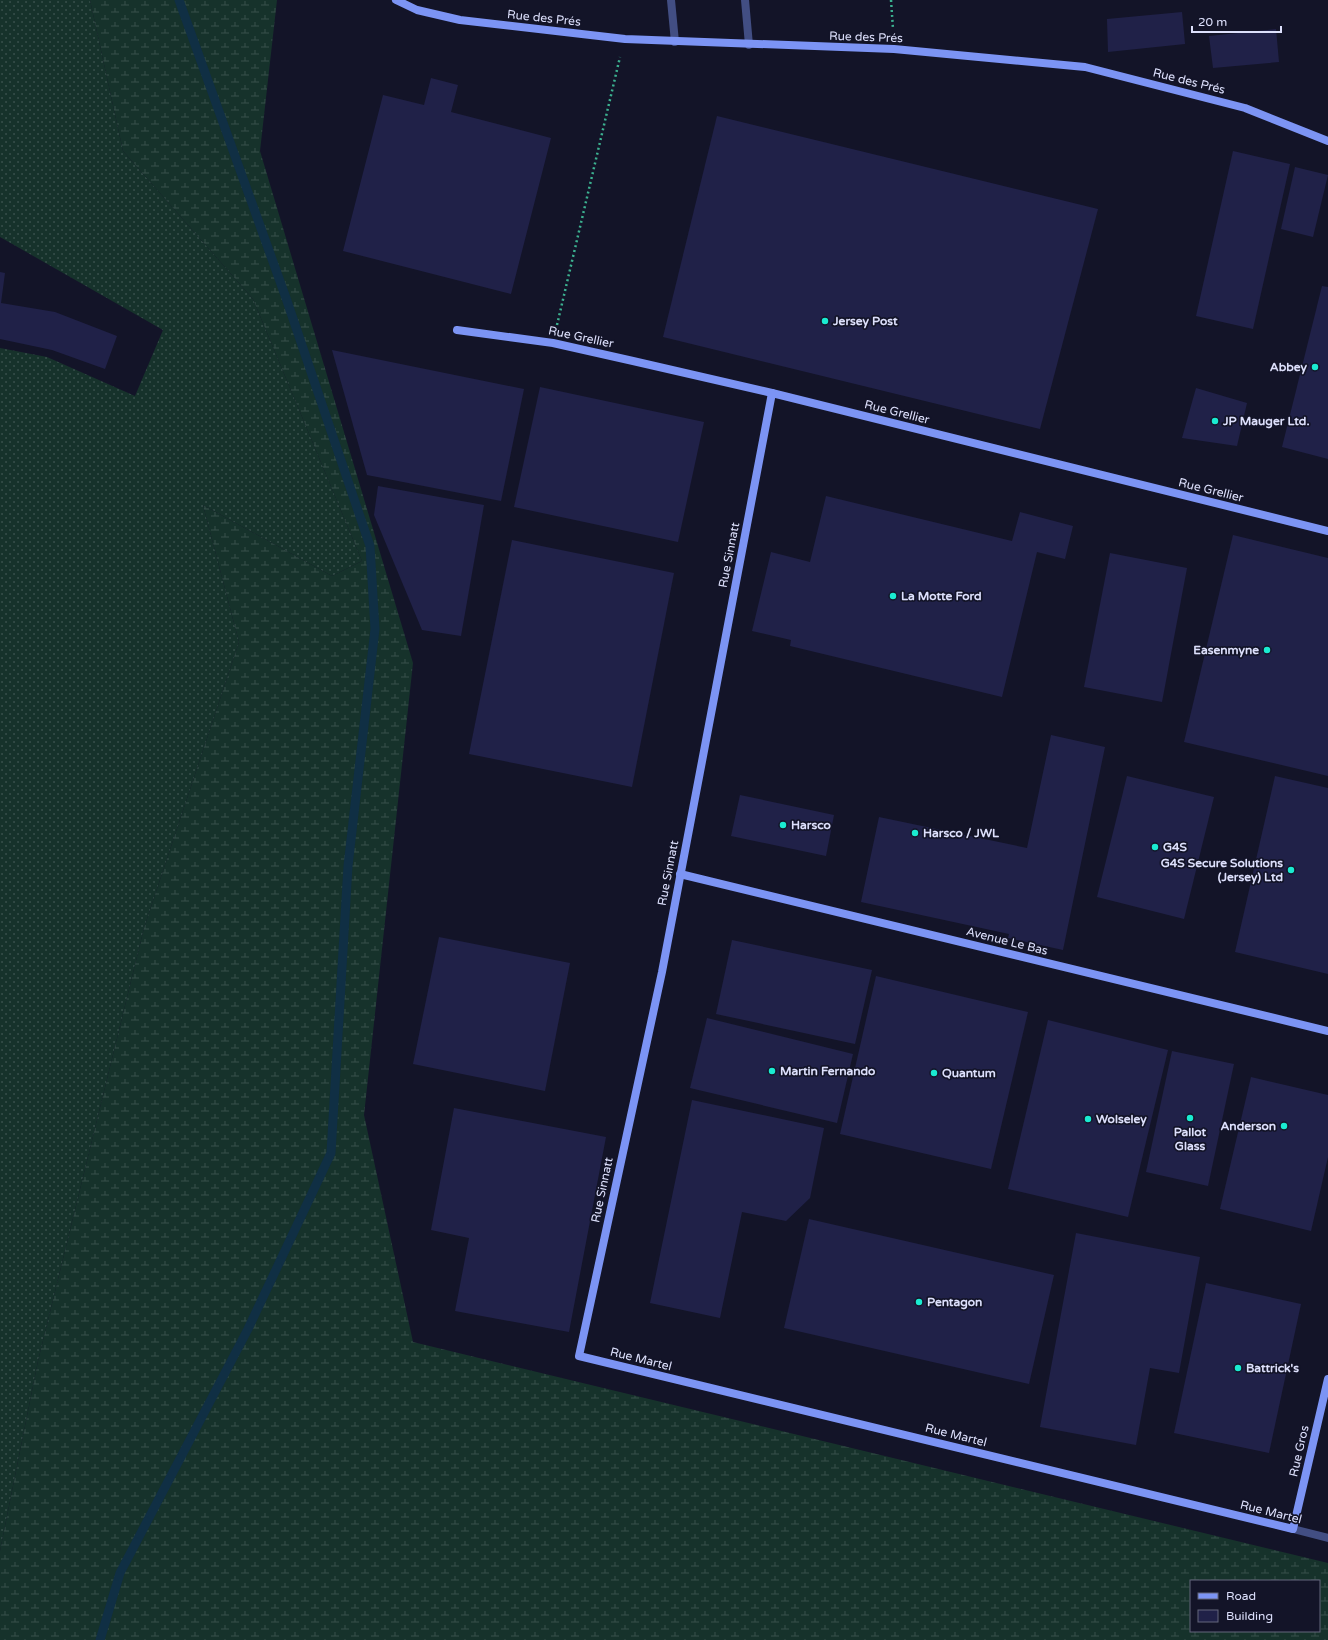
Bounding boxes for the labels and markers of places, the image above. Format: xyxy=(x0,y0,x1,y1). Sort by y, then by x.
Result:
place label: Jersey Post xyxy=(832,314,898,329)
marker: Jersey Post xyxy=(820,316,830,326)
place label: Abbey xyxy=(1270,360,1308,375)
marker: Abbey xyxy=(1310,362,1320,372)
place label: JP Mauger Ltd. xyxy=(1222,414,1310,429)
marker: JP Mauger Ltd. xyxy=(1210,416,1220,426)
place label: La Motte Ford xyxy=(901,589,982,603)
marker: La Motte Ford xyxy=(888,591,898,601)
place label: Easenmyne xyxy=(1193,643,1259,658)
marker: Easenmyne xyxy=(1262,645,1272,655)
place label: Harsco xyxy=(791,818,831,832)
marker: Harsco xyxy=(778,820,788,830)
place label: Harsco / JWL xyxy=(923,826,999,840)
marker: Harsco / JWL xyxy=(910,828,920,838)
place label: G4S xyxy=(1163,840,1188,854)
marker: G4S xyxy=(1150,842,1160,852)
place label: G4S Secure Solutions (Jersey) Ltd xyxy=(1161,856,1283,885)
marker: G4S Secure Solutions (Jersey) Ltd xyxy=(1286,865,1296,875)
place label: Martin Fernando xyxy=(780,1064,875,1078)
marker: Martin Fernando xyxy=(767,1066,777,1076)
place label: Quantum xyxy=(942,1066,996,1080)
marker: Quantum xyxy=(929,1068,939,1078)
place label: Wolseley xyxy=(1096,1112,1147,1127)
marker: Pallot Glass xyxy=(1185,1113,1195,1123)
marker: Wolseley xyxy=(1083,1114,1093,1124)
place label: Anderson xyxy=(1220,1119,1276,1133)
marker: Anderson xyxy=(1279,1121,1289,1131)
place label: Pallot Glass xyxy=(1174,1125,1207,1153)
place label: Pentagon xyxy=(927,1295,982,1310)
marker: Pentagon xyxy=(914,1297,924,1307)
place label: Battrick's xyxy=(1246,1361,1299,1375)
marker: Battrick's xyxy=(1233,1363,1243,1373)

